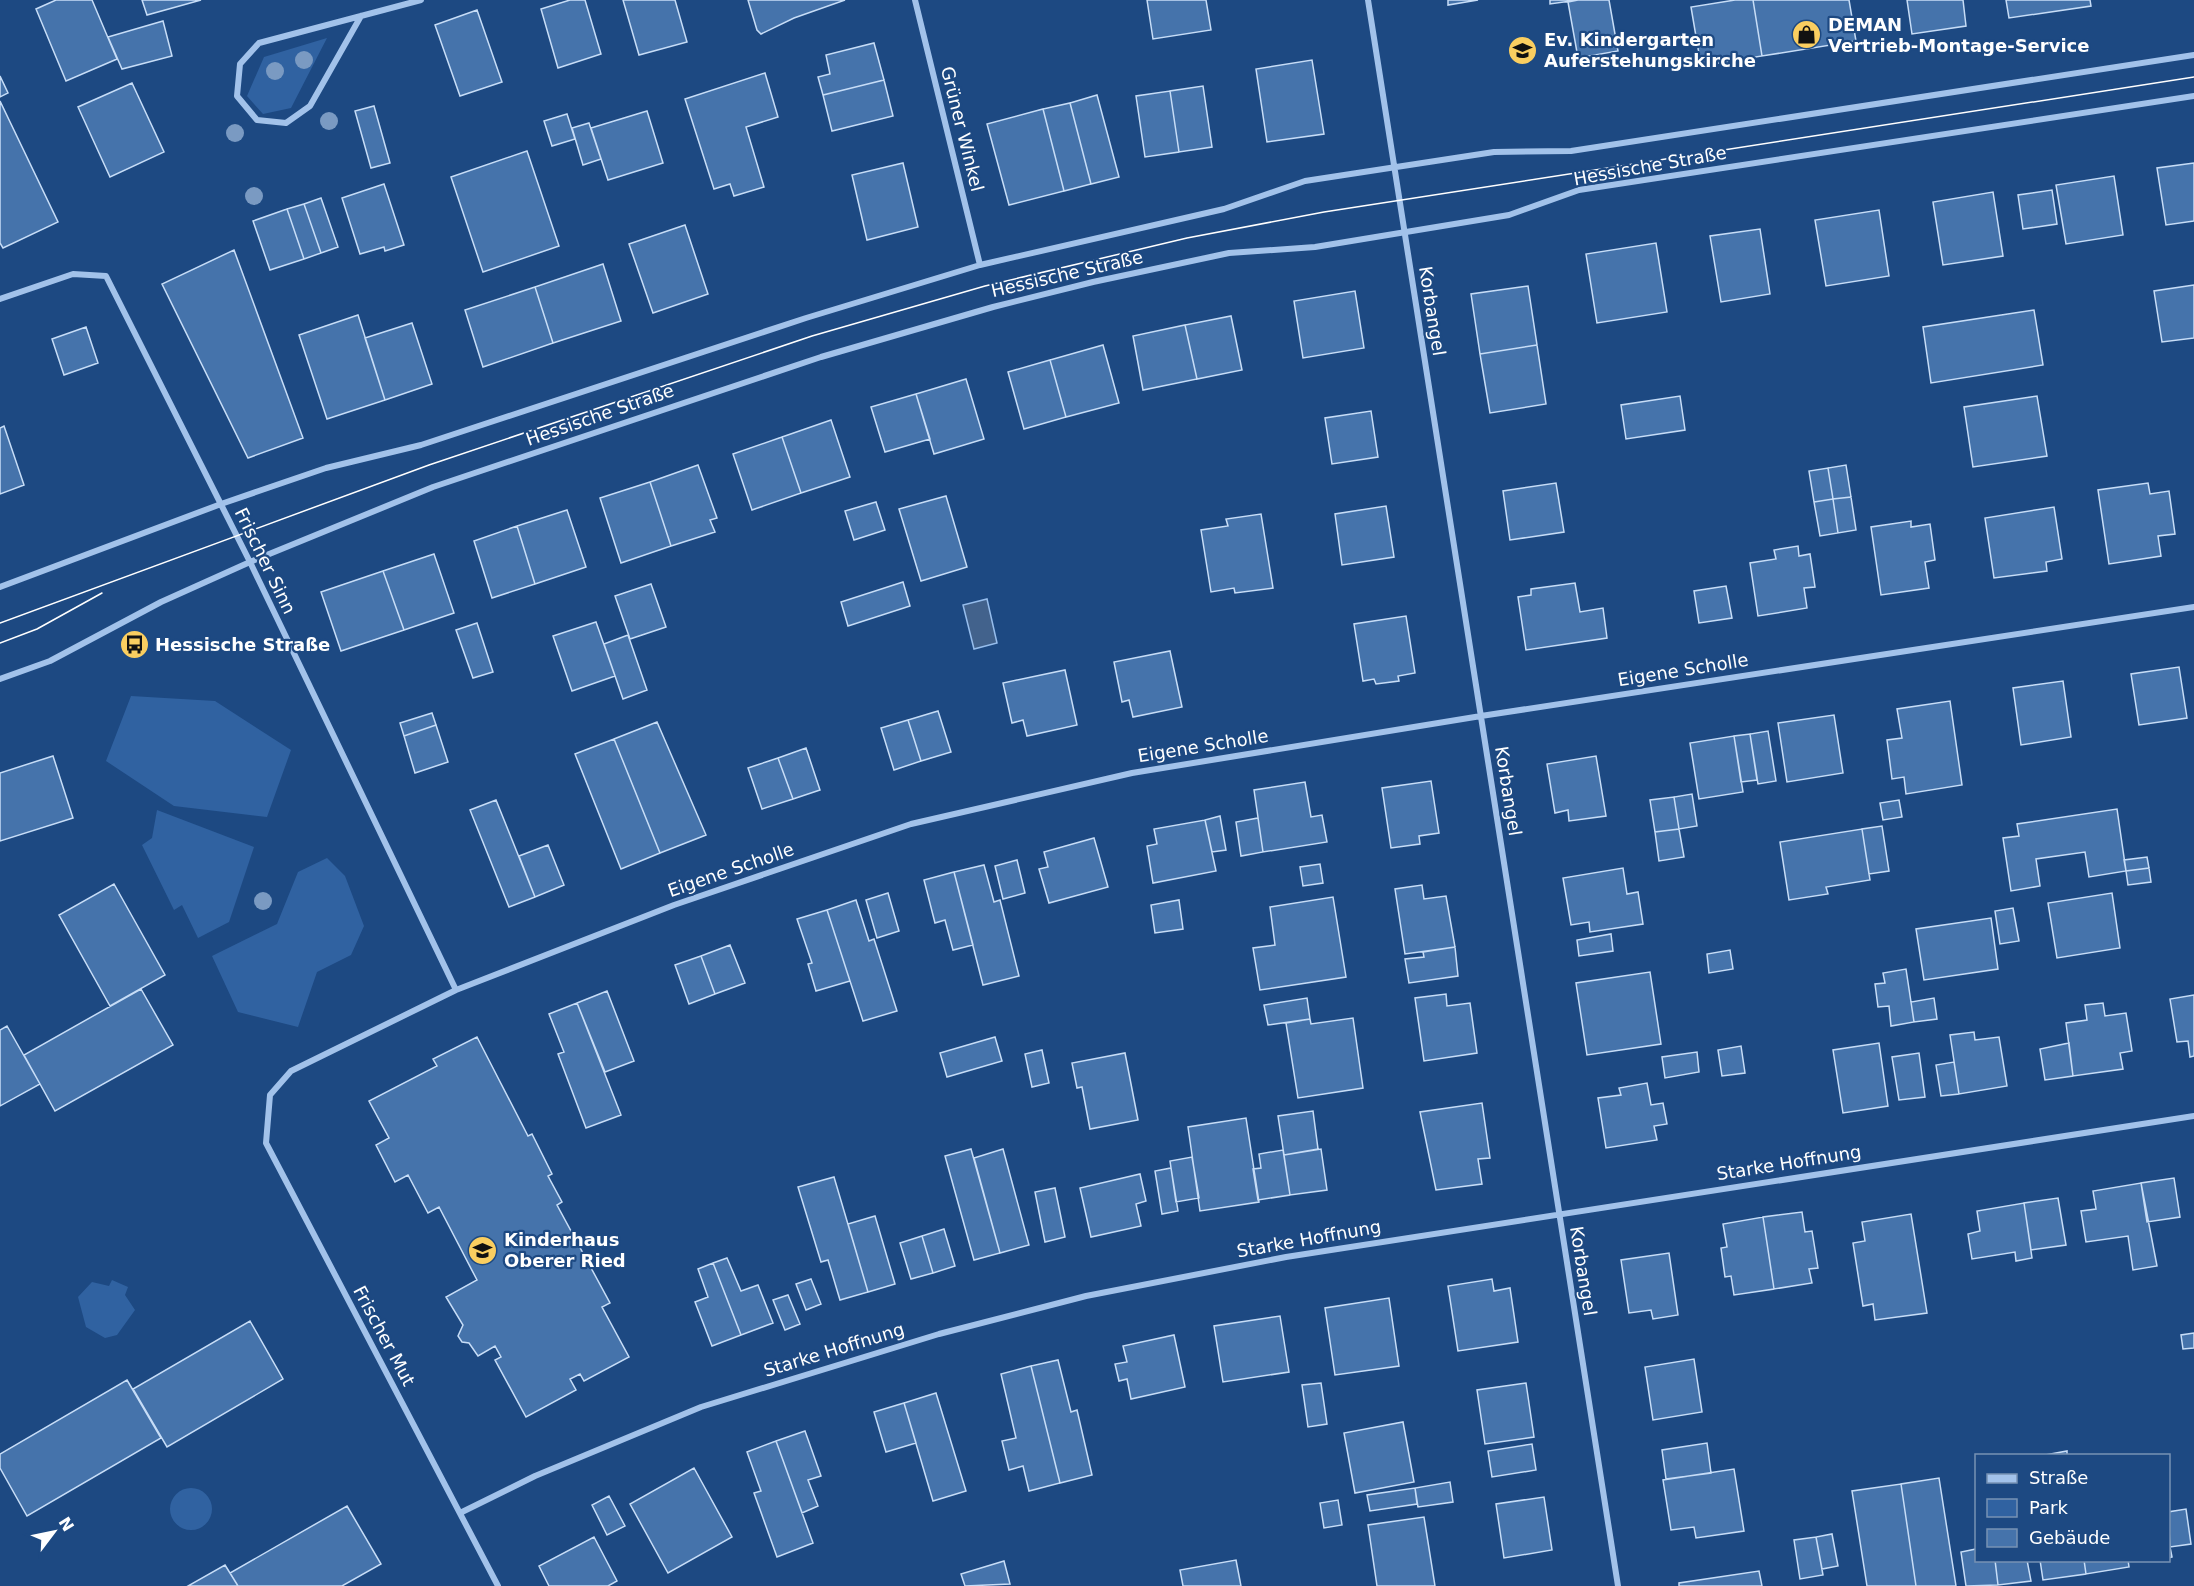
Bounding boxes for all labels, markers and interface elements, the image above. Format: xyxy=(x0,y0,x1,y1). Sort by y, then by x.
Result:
place label: DEMAN Vertrieb-Montage-Service xyxy=(1828,14,2089,56)
shop icon: DEMAN Vertrieb-Montage-Service xyxy=(1791,19,1823,51)
place label: Ev. Kindergarten Auferstehungskirche xyxy=(1544,29,1756,71)
school or university icon: Ev. Kindergarten Auferstehungskirche xyxy=(1507,34,1539,66)
street label: Grüner Winkel xyxy=(937,64,988,194)
street label: Hessische Straße xyxy=(1572,142,1728,189)
street label: Hessische Straße xyxy=(989,246,1145,301)
street label: Korbangel xyxy=(1415,264,1450,357)
street label: Hessische Straße xyxy=(523,379,677,450)
street label: Frischer Sinn xyxy=(231,504,300,617)
bus stop icon: Hessische Straße xyxy=(118,629,150,661)
place label: Hessische Straße xyxy=(155,634,330,655)
street label: Eigene Scholle xyxy=(1616,649,1750,690)
street label: Eigene Scholle xyxy=(1136,725,1270,766)
street label: Korbangel xyxy=(1491,744,1526,837)
street label: Eigene Scholle xyxy=(665,838,797,901)
street label: Starke Hoffnung xyxy=(1715,1141,1863,1184)
street label: Starke Hoffnung xyxy=(1235,1215,1383,1262)
street label: Korbangel xyxy=(1566,1224,1601,1317)
place label: Kinderhaus Oberer Ried xyxy=(504,1229,626,1271)
school or university icon: Kinderhaus Oberer Ried xyxy=(467,1234,499,1266)
street label: Frischer Mut xyxy=(349,1282,420,1389)
street label: Starke Hoffnung xyxy=(761,1318,907,1381)
legend xyxy=(1975,1454,2170,1562)
text: Straße xyxy=(2029,1467,2088,1488)
text: Park xyxy=(2029,1497,2068,1518)
north arrow xyxy=(24,1502,84,1562)
text: N xyxy=(55,1514,78,1535)
text: Gebäude xyxy=(2029,1527,2110,1548)

